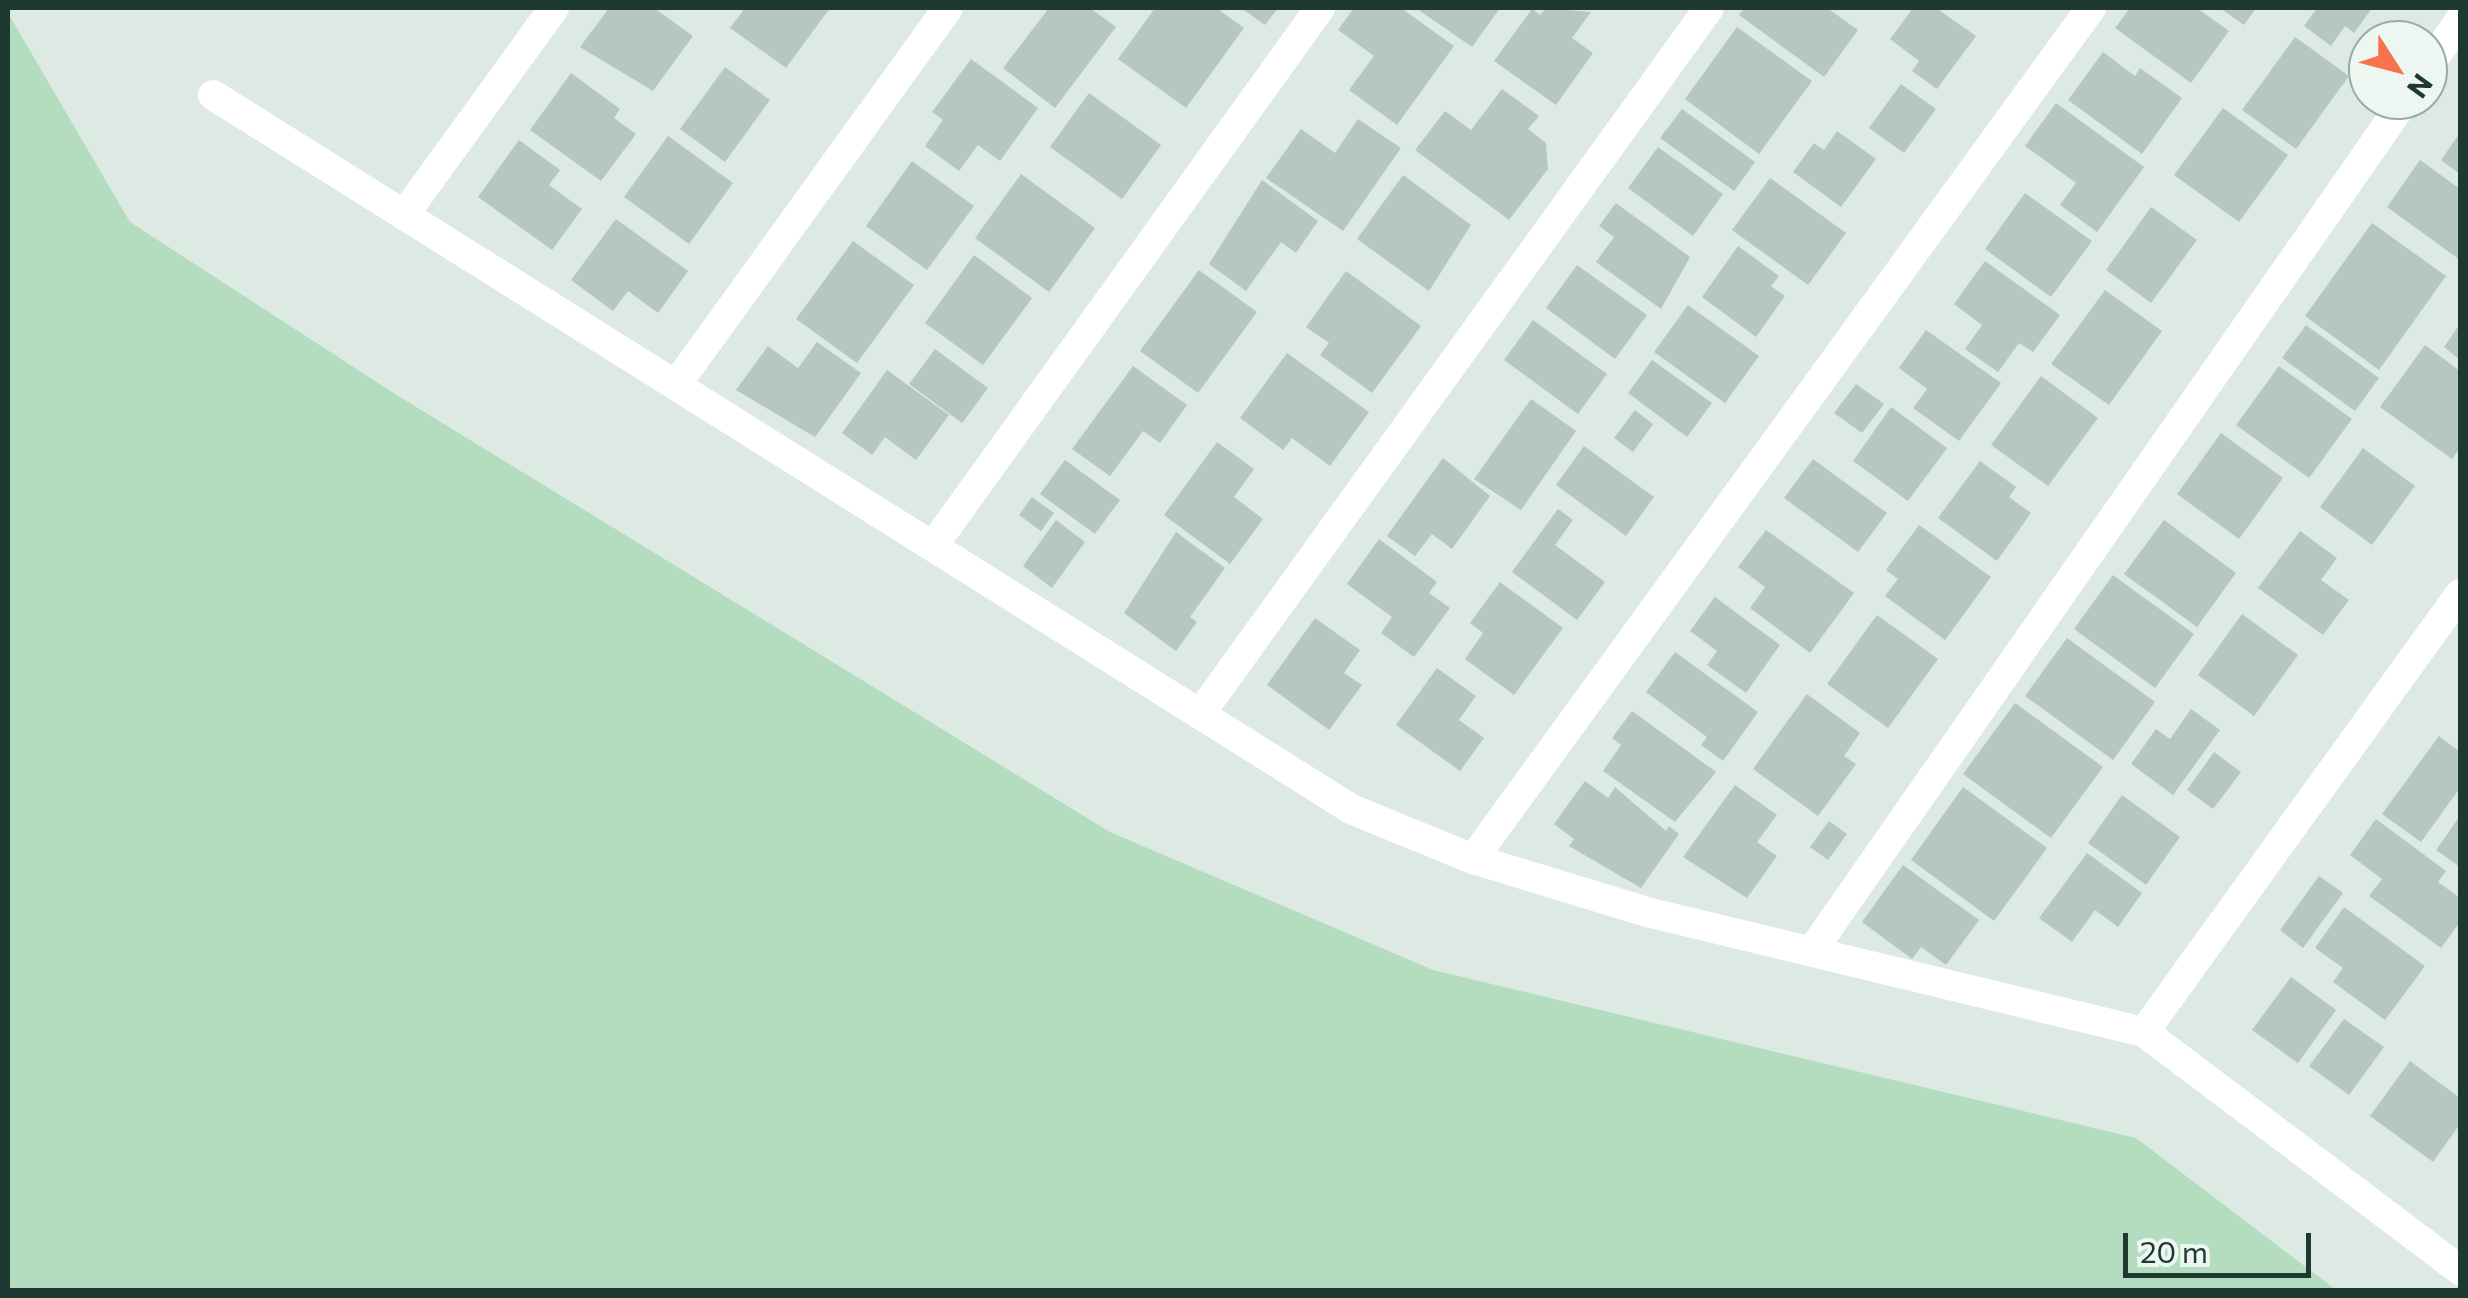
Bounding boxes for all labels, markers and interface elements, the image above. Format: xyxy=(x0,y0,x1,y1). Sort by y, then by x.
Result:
north arrow xyxy=(2348,20,2448,120)
text: N xyxy=(2401,68,2441,105)
scale bar xyxy=(2128,1213,2316,1275)
text: 20 m xyxy=(2140,1232,2208,1269)

